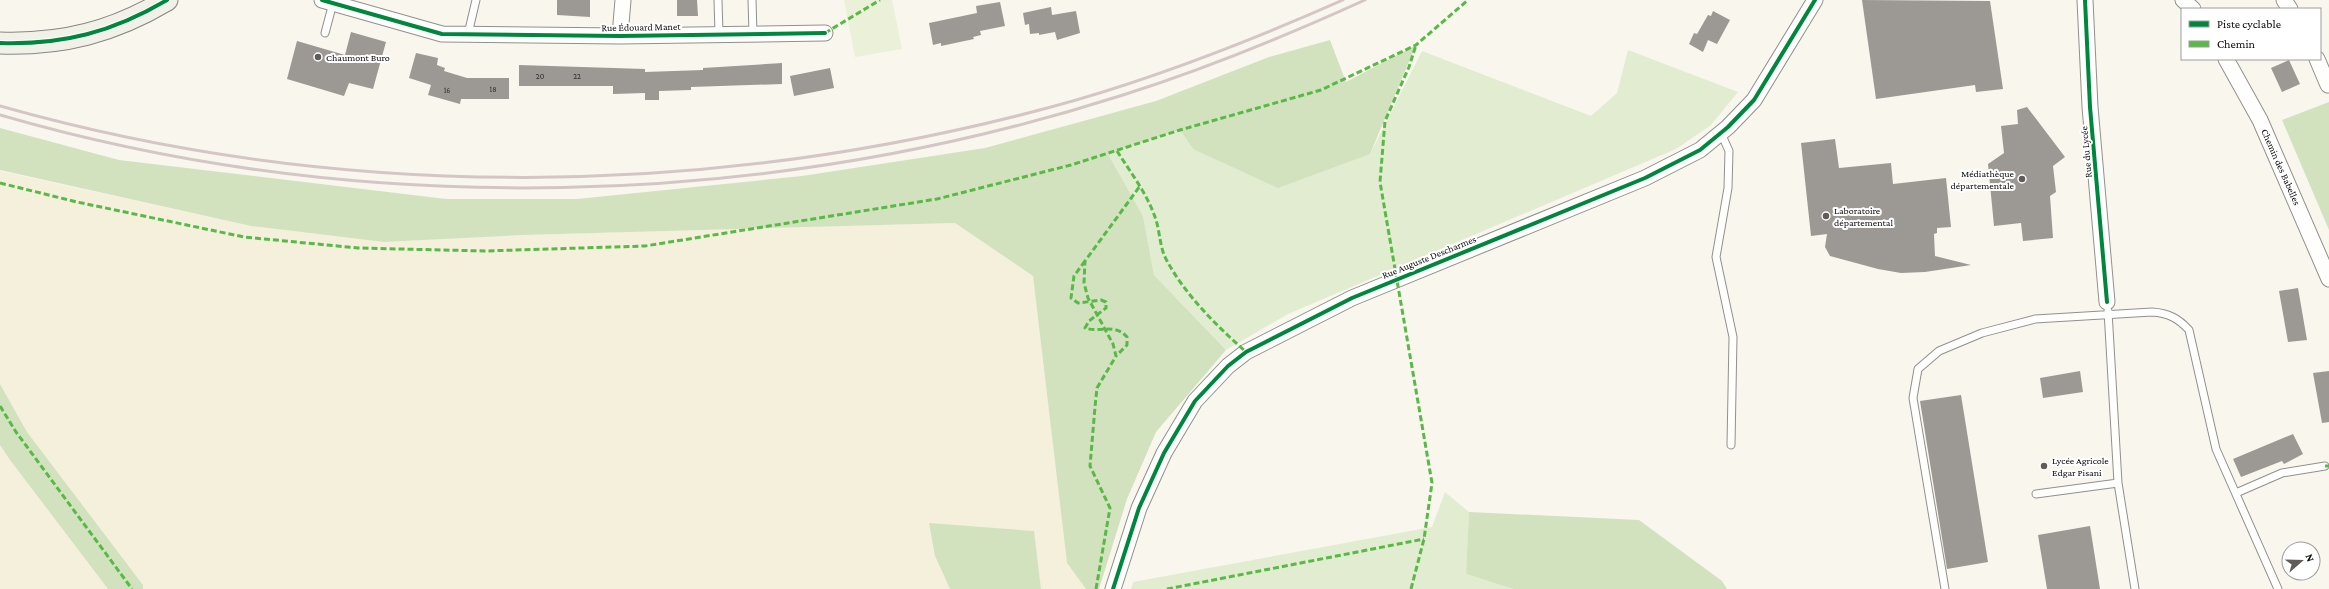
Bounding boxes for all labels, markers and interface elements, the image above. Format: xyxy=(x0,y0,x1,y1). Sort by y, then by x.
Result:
legend xyxy=(2181,8,2321,60)
text: Piste cyclable xyxy=(2217,17,2281,31)
street label: Rue Édouard Manet xyxy=(601,21,681,33)
text: Chemin xyxy=(2217,37,2256,51)
marker: Chaumont Buro xyxy=(313,52,323,62)
place label: Chaumont Buro xyxy=(326,52,390,63)
house number: 20 xyxy=(536,72,545,81)
house number: 22 xyxy=(573,72,581,81)
house number: 18 xyxy=(490,85,496,94)
house number: 16 xyxy=(444,86,450,95)
street label: Rue du Lycée xyxy=(2078,125,2094,178)
street label: Chemin des Babelles xyxy=(2259,127,2303,207)
place label: Médiathèque départementale xyxy=(1951,168,2015,191)
marker: Médiathèque départementale xyxy=(2017,174,2027,184)
place label: Laboratoire départemental xyxy=(1834,205,1893,228)
marker: Laboratoire départemental xyxy=(1821,211,1831,221)
street label: Rue Auguste Descharmes xyxy=(1380,233,1478,281)
place label: Lycée Agricole Edgar Pisani xyxy=(2052,455,2109,478)
marker: Lycée Agricole Edgar Pisani xyxy=(2039,461,2049,471)
north arrow xyxy=(2281,541,2321,581)
text: N xyxy=(2303,552,2317,564)

